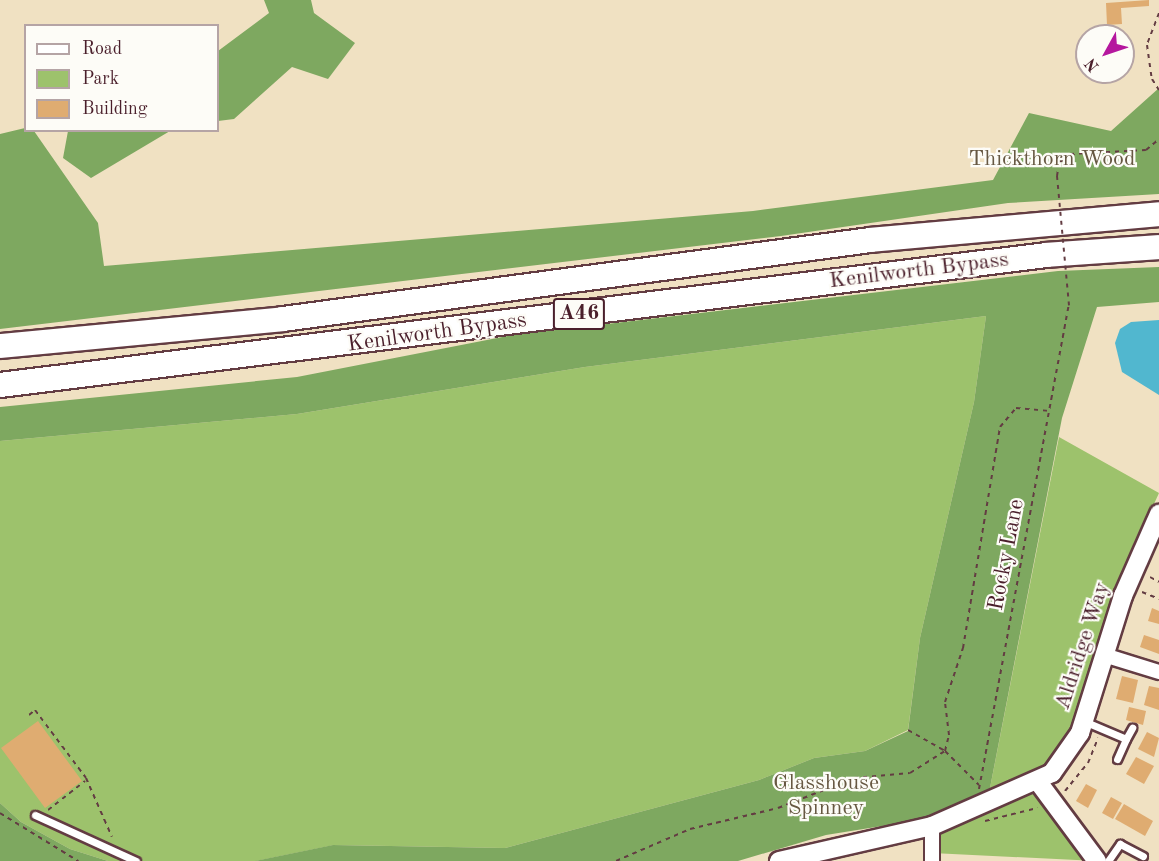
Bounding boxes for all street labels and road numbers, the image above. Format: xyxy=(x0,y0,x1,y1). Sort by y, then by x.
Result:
street label: Kenilworth Bypass xyxy=(828,247,1010,295)
road number: A46 xyxy=(552,296,606,332)
street label: Kenilworth Bypass xyxy=(346,307,528,359)
street label: Rocky Lane xyxy=(983,497,1031,613)
street label: Aldridge Way xyxy=(1050,579,1116,713)

